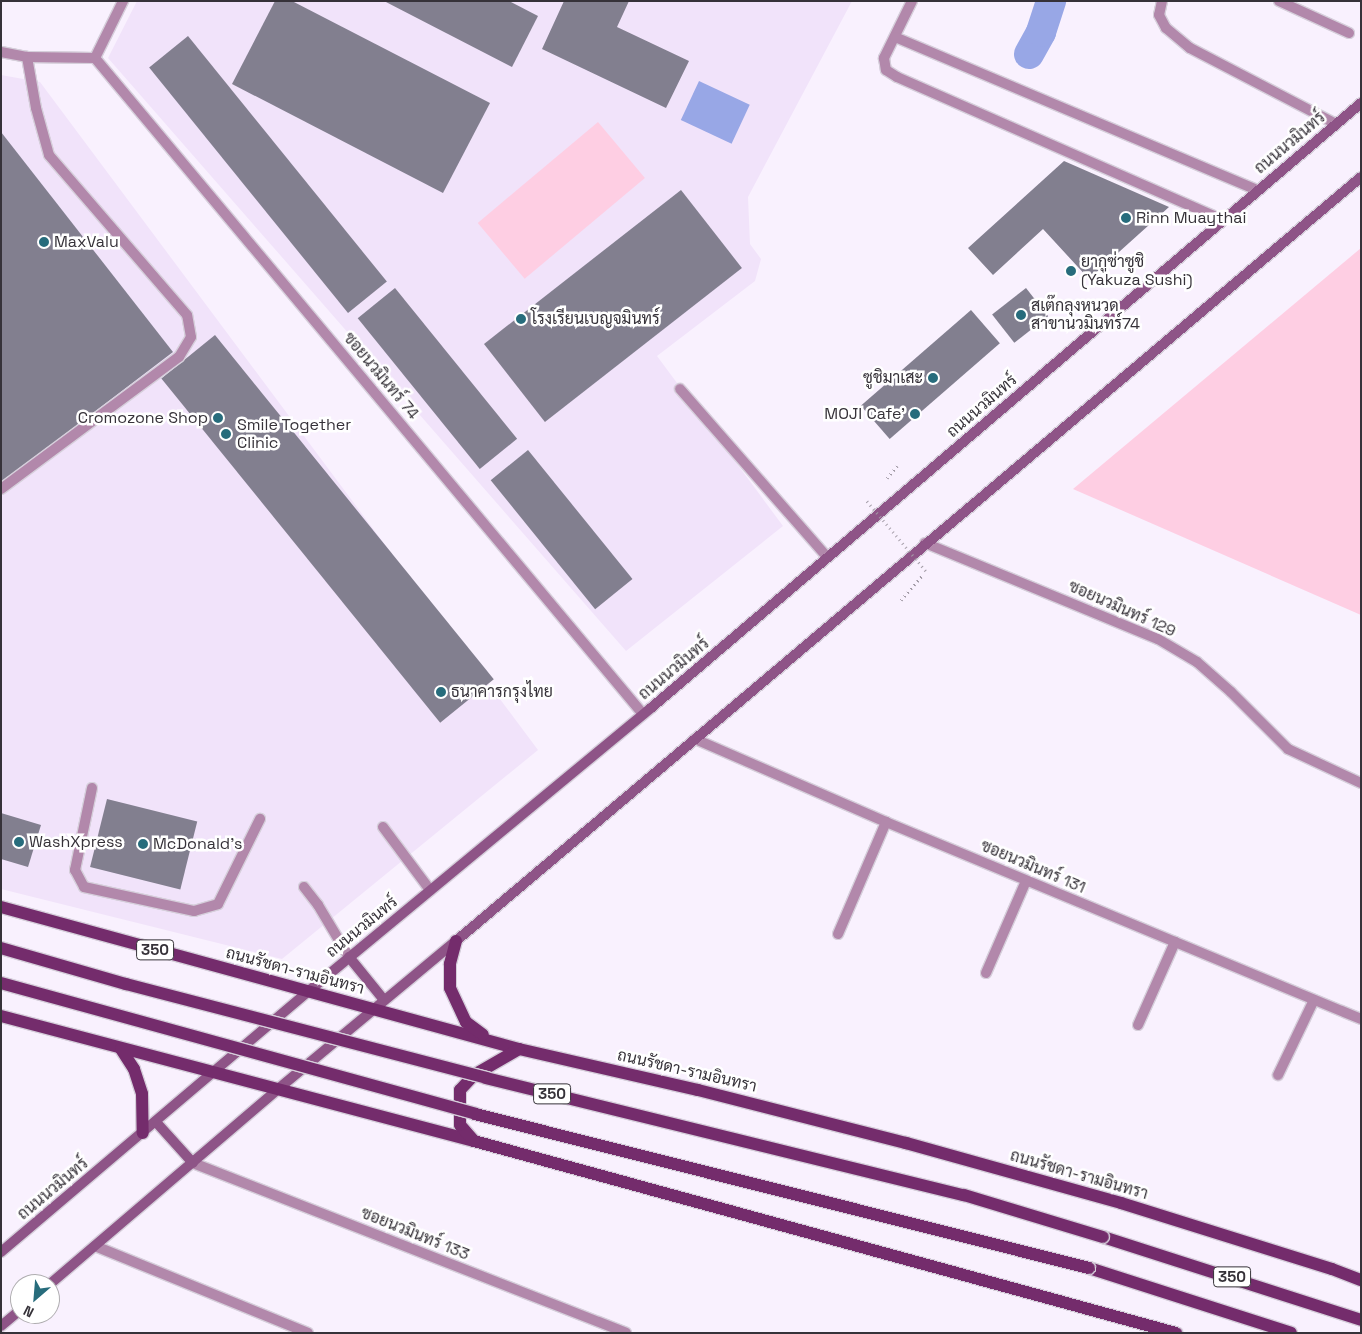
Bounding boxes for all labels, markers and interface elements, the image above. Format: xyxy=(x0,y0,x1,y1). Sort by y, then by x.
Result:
street label: ถนนนวมินทร์ xyxy=(1251,108,1329,178)
place label: Rinn Muaythai xyxy=(1136,208,1246,228)
marker: Rinn Muaythai xyxy=(1120,212,1132,224)
place label: MaxValu xyxy=(54,232,119,252)
marker: MaxValu xyxy=(38,236,50,248)
place label: ยากูซ่าซูชิ (Yakuza Sushi) xyxy=(1081,252,1193,290)
marker: ยากูซ่าซูชิ (Yakuza Sushi) xyxy=(1065,265,1077,277)
place label: สเต๊กลุงหนวด สาขานวมินทร์74 xyxy=(1031,296,1140,334)
place label: โรงเรียนเบญจมินทร์ xyxy=(531,309,660,329)
marker: สเต๊กลุงหนวด สาขานวมินทร์74 xyxy=(1015,309,1027,321)
marker: โรงเรียนเบญจมินทร์ xyxy=(515,313,527,325)
street label: ซอยนวมินทร์ 74 xyxy=(339,329,423,423)
place label: ซูชิมาเสะ xyxy=(863,368,923,388)
street label: ถนนนวมินทร์ xyxy=(943,370,1021,442)
marker: ซูชิมาเสะ xyxy=(927,372,939,384)
place label: MOJI Cafe' xyxy=(824,404,905,424)
place label: Cromozone Shop xyxy=(78,408,208,428)
marker: MOJI Cafe' xyxy=(909,408,921,420)
marker: Cromozone Shop xyxy=(212,412,224,424)
place label: Smile Together Clinic xyxy=(237,415,352,453)
marker: Smile Together Clinic xyxy=(219,427,233,441)
street label: ซอยนวมินทร์ 129 xyxy=(1065,577,1179,641)
street label: ถนนนวมินทร์ xyxy=(635,634,713,704)
place label: ธนาคารกรุงไทย xyxy=(451,682,553,702)
marker: ธนาคารกรุงไทย xyxy=(435,686,447,698)
place label: WashXpress xyxy=(29,832,123,852)
place label: McDonald's xyxy=(153,834,243,854)
marker: WashXpress xyxy=(13,836,25,848)
street label: ซอยนวมินทร์ 131 xyxy=(978,836,1088,898)
marker: McDonald's xyxy=(137,838,149,850)
street label: ถนนนวมินทร์ xyxy=(322,892,402,962)
road number: 350 xyxy=(135,938,175,962)
street label: ถนนรัชดา-รามอินทรา xyxy=(224,943,366,999)
street label: ถนนรัชดา-รามอินทรา xyxy=(615,1046,759,1096)
road number: 350 xyxy=(532,1082,572,1106)
street label: ถนนรัชดา-รามอินทรา xyxy=(1008,1146,1150,1204)
street label: ถนนนวมินทร์ xyxy=(14,1154,92,1224)
street label: ซอยนวมินทร์ 133 xyxy=(358,1204,472,1264)
road number: 350 xyxy=(1212,1264,1252,1290)
north arrow xyxy=(10,1274,60,1324)
text: N xyxy=(20,1301,37,1322)

